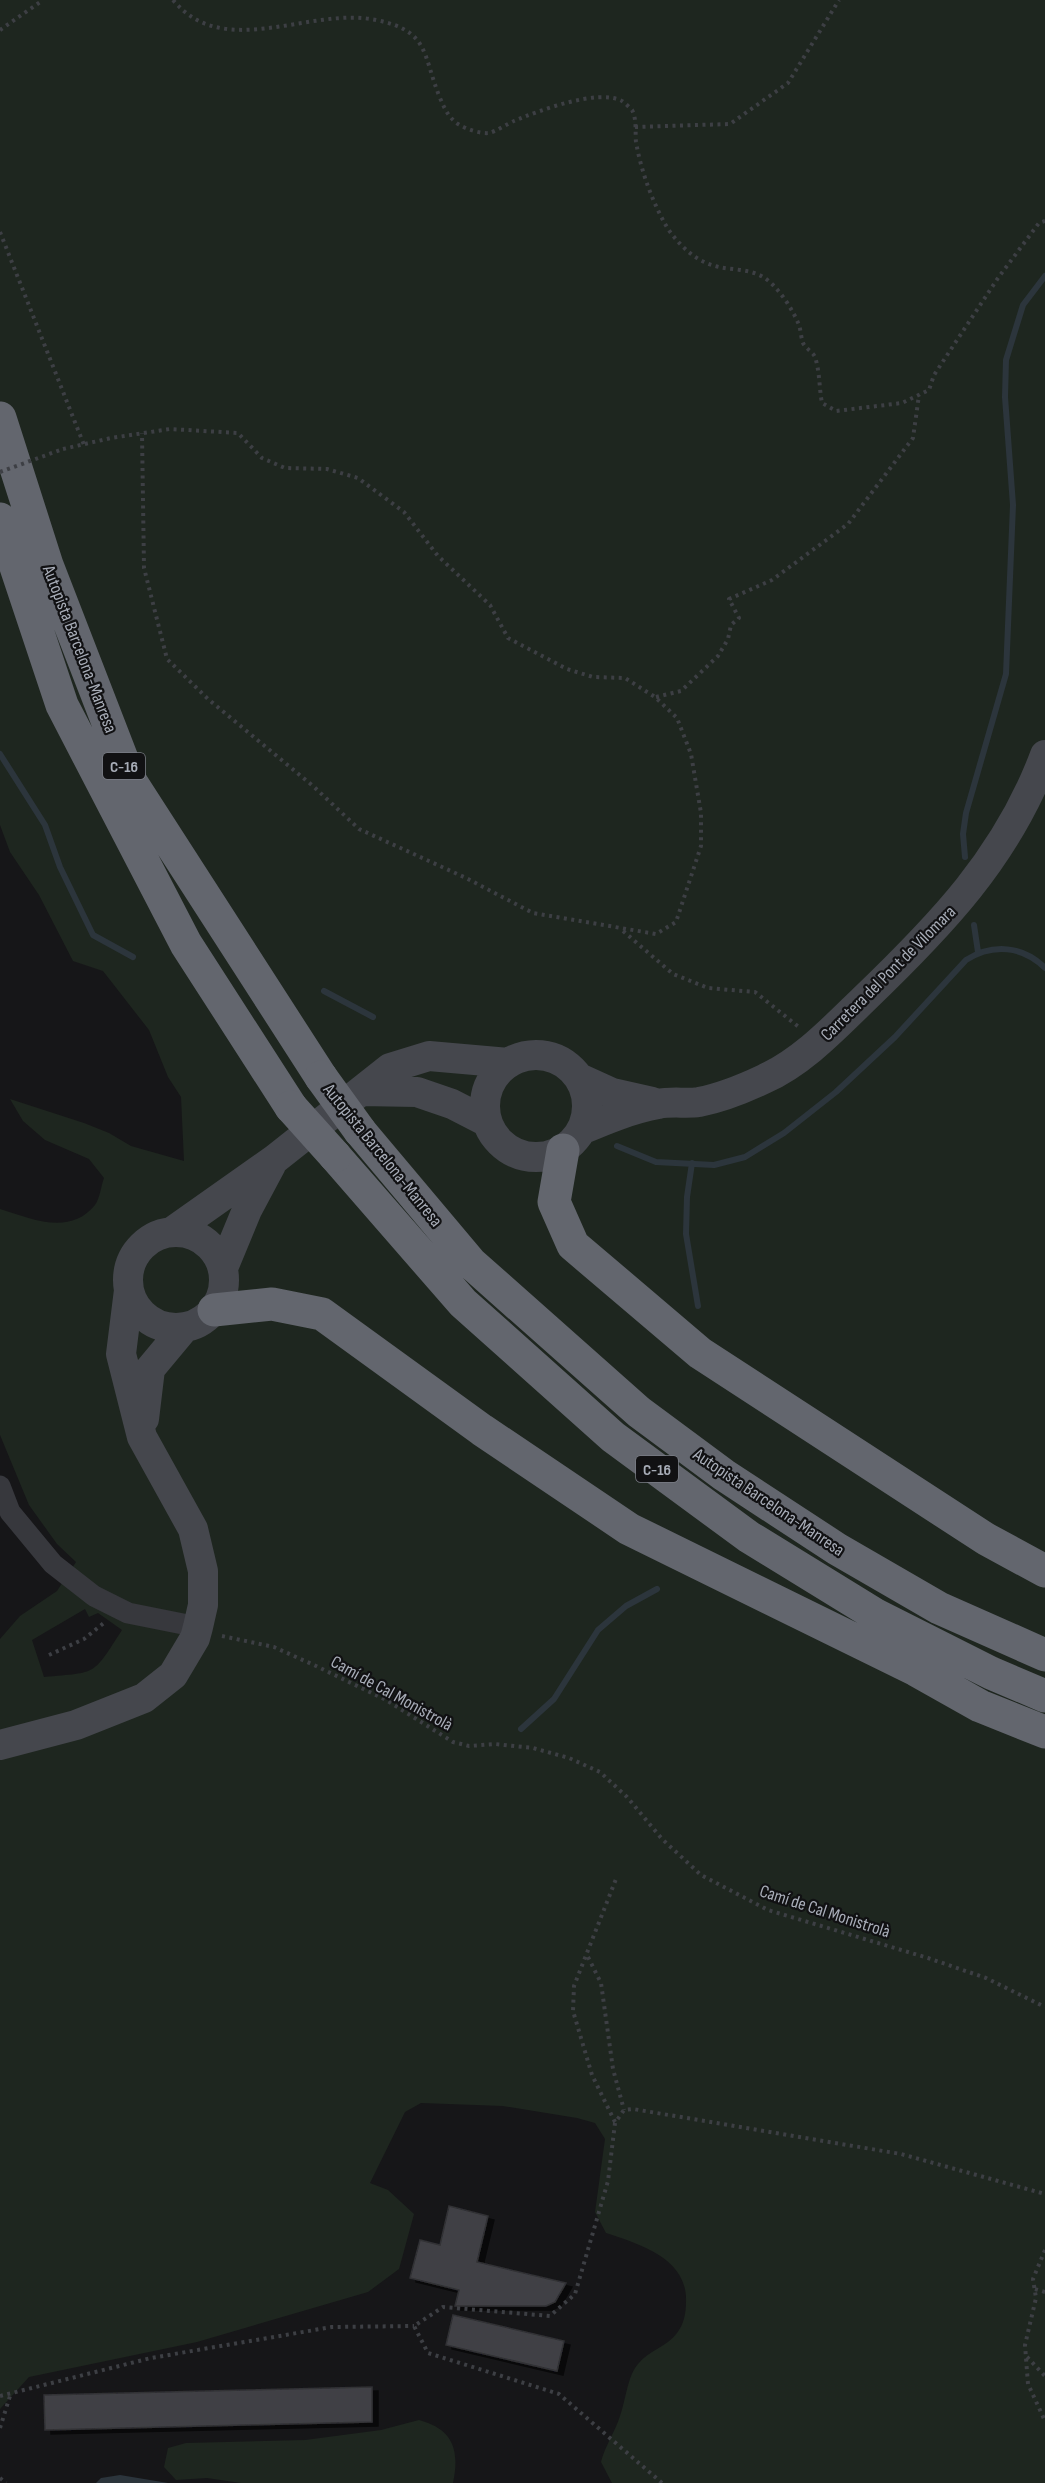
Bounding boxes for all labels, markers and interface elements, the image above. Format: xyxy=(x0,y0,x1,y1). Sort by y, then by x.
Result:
street label: Autopista Barcelona-Manresa xyxy=(38,562,121,736)
road number: C-16 xyxy=(103,753,145,779)
street label: Carretera del Pont de Vilomara xyxy=(817,901,960,1045)
street label: Autopista Barcelona-Manresa xyxy=(318,1079,447,1231)
street label: Autopista Barcelona-Manresa xyxy=(688,1444,848,1561)
road number: C-16 xyxy=(636,1456,678,1482)
street label: Camí de Cal Monistrolà xyxy=(327,1651,456,1736)
street label: Camí de Cal Monistrolà xyxy=(757,1880,893,1943)

